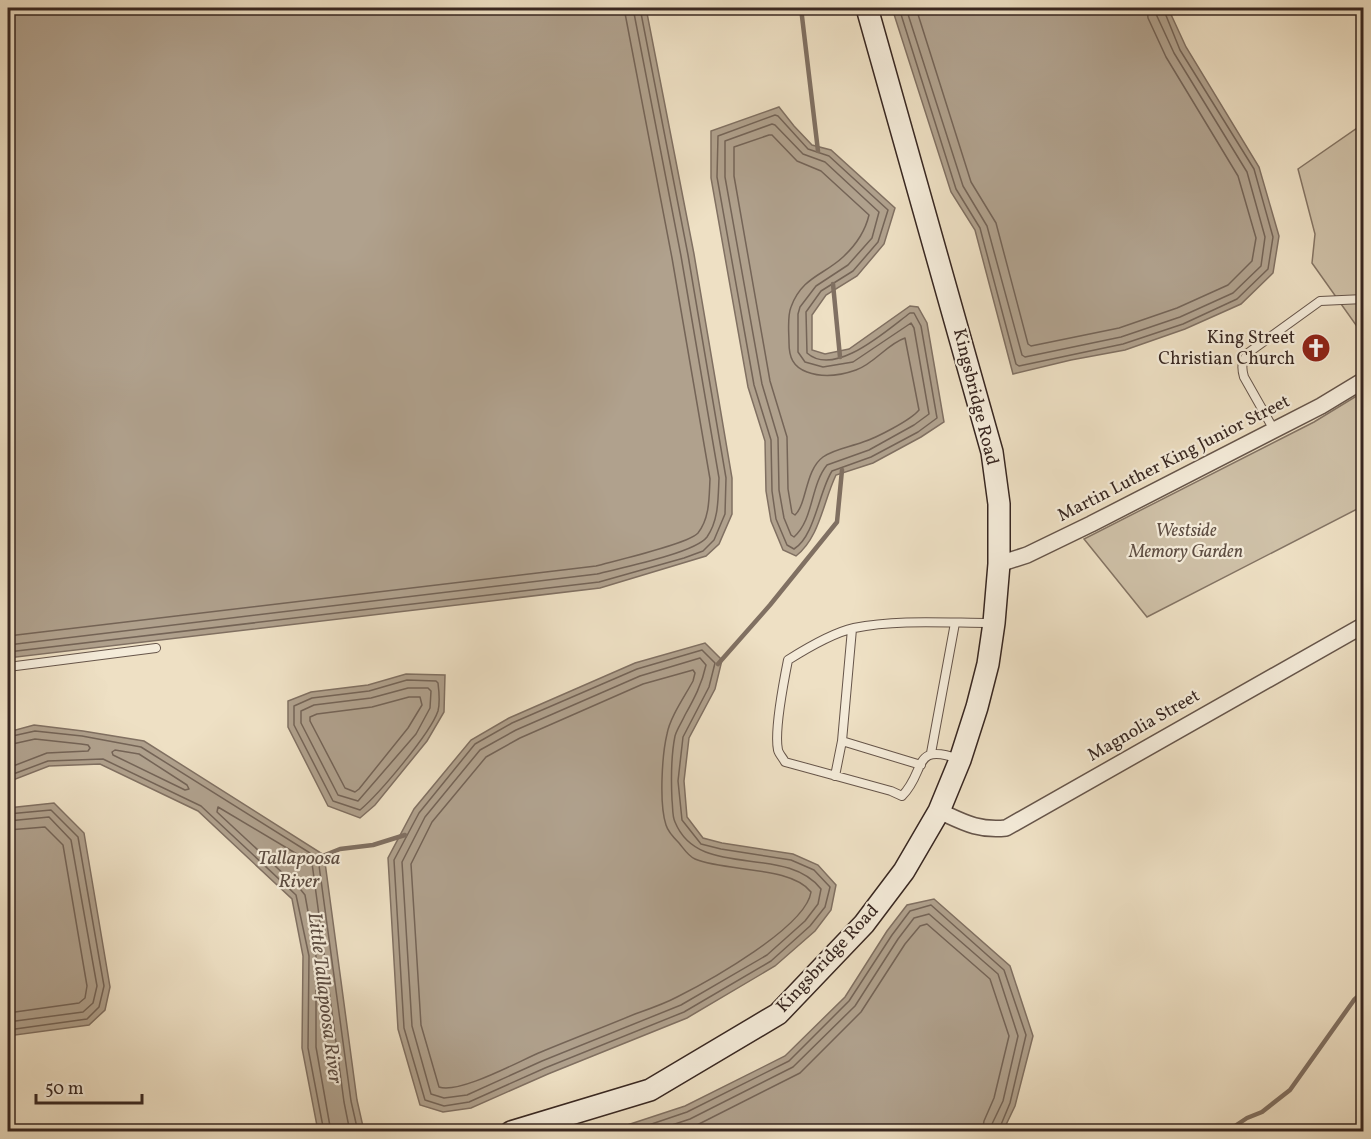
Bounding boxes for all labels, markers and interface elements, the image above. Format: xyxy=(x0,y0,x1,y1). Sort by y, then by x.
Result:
street label: Kingsbridge Road xyxy=(946,326,1004,468)
place label: King Street Christian Church xyxy=(1158,326,1295,372)
church icon: King Street Christian Church xyxy=(1300,332,1332,364)
street label: Martin Luther King Junior Street xyxy=(1054,389,1294,529)
park label: Westside Memory Garden xyxy=(1128,519,1243,565)
street label: Magnolia Street xyxy=(1083,684,1205,768)
water label: Tallapoosa River xyxy=(258,845,340,896)
street label: Kingsbridge Road xyxy=(771,899,885,1019)
water label: Little Tallapoosa River xyxy=(300,911,348,1086)
scale bar xyxy=(36,1067,142,1105)
text: 50 m xyxy=(45,1077,84,1102)

